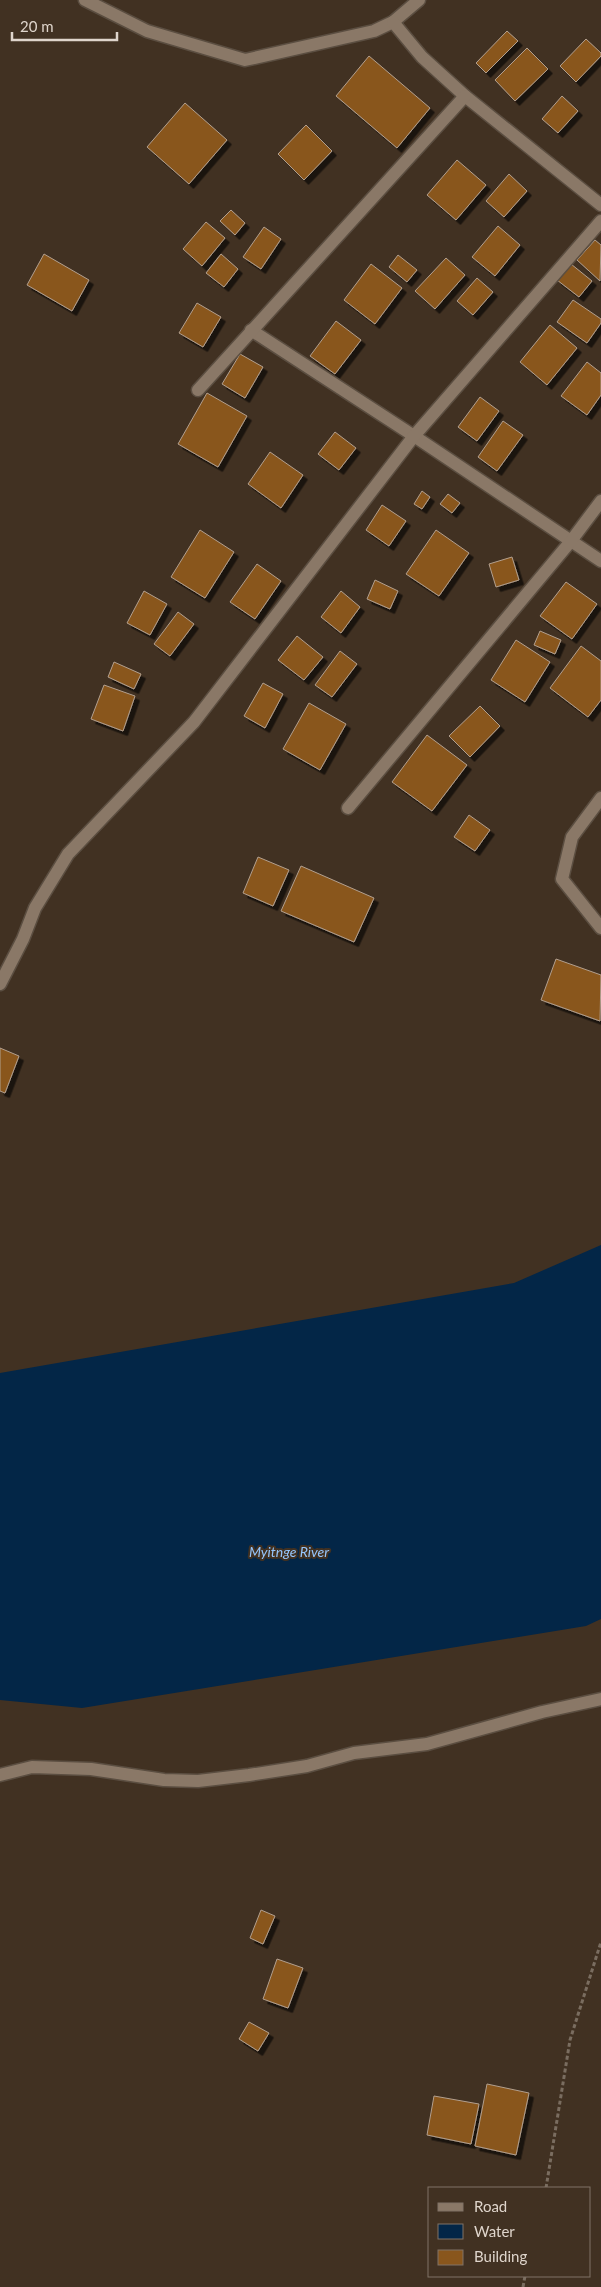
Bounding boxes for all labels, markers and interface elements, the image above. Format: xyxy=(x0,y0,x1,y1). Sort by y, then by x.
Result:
scale bar xyxy=(12,10,118,42)
text: 20 m xyxy=(20,17,54,35)
water label: Myitnge River xyxy=(249,1543,329,1560)
legend xyxy=(428,2187,591,2277)
text: Road xyxy=(474,2197,507,2215)
text: Water xyxy=(474,2222,515,2240)
text: Building xyxy=(474,2247,527,2265)

